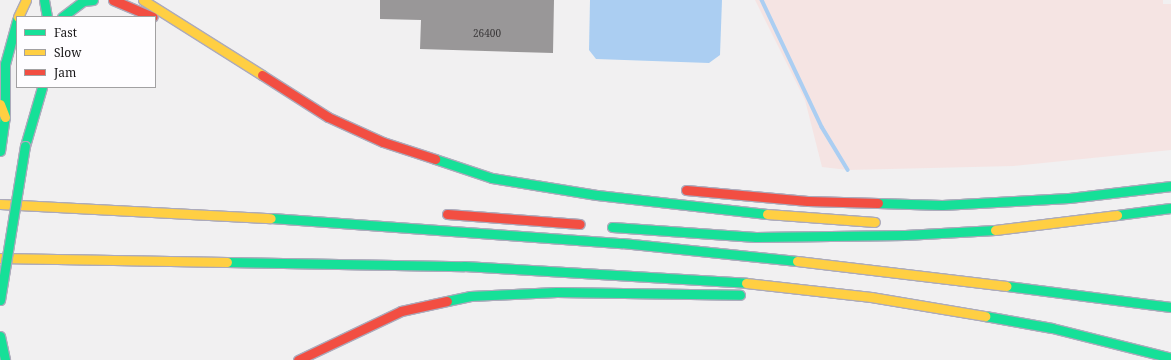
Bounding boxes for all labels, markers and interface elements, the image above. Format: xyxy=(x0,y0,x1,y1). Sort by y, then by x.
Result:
legend xyxy=(16,16,156,88)
text: Fast xyxy=(54,24,77,41)
house number: 26400 xyxy=(473,28,501,40)
text: Slow xyxy=(54,44,82,61)
text: Jam xyxy=(54,64,76,81)

